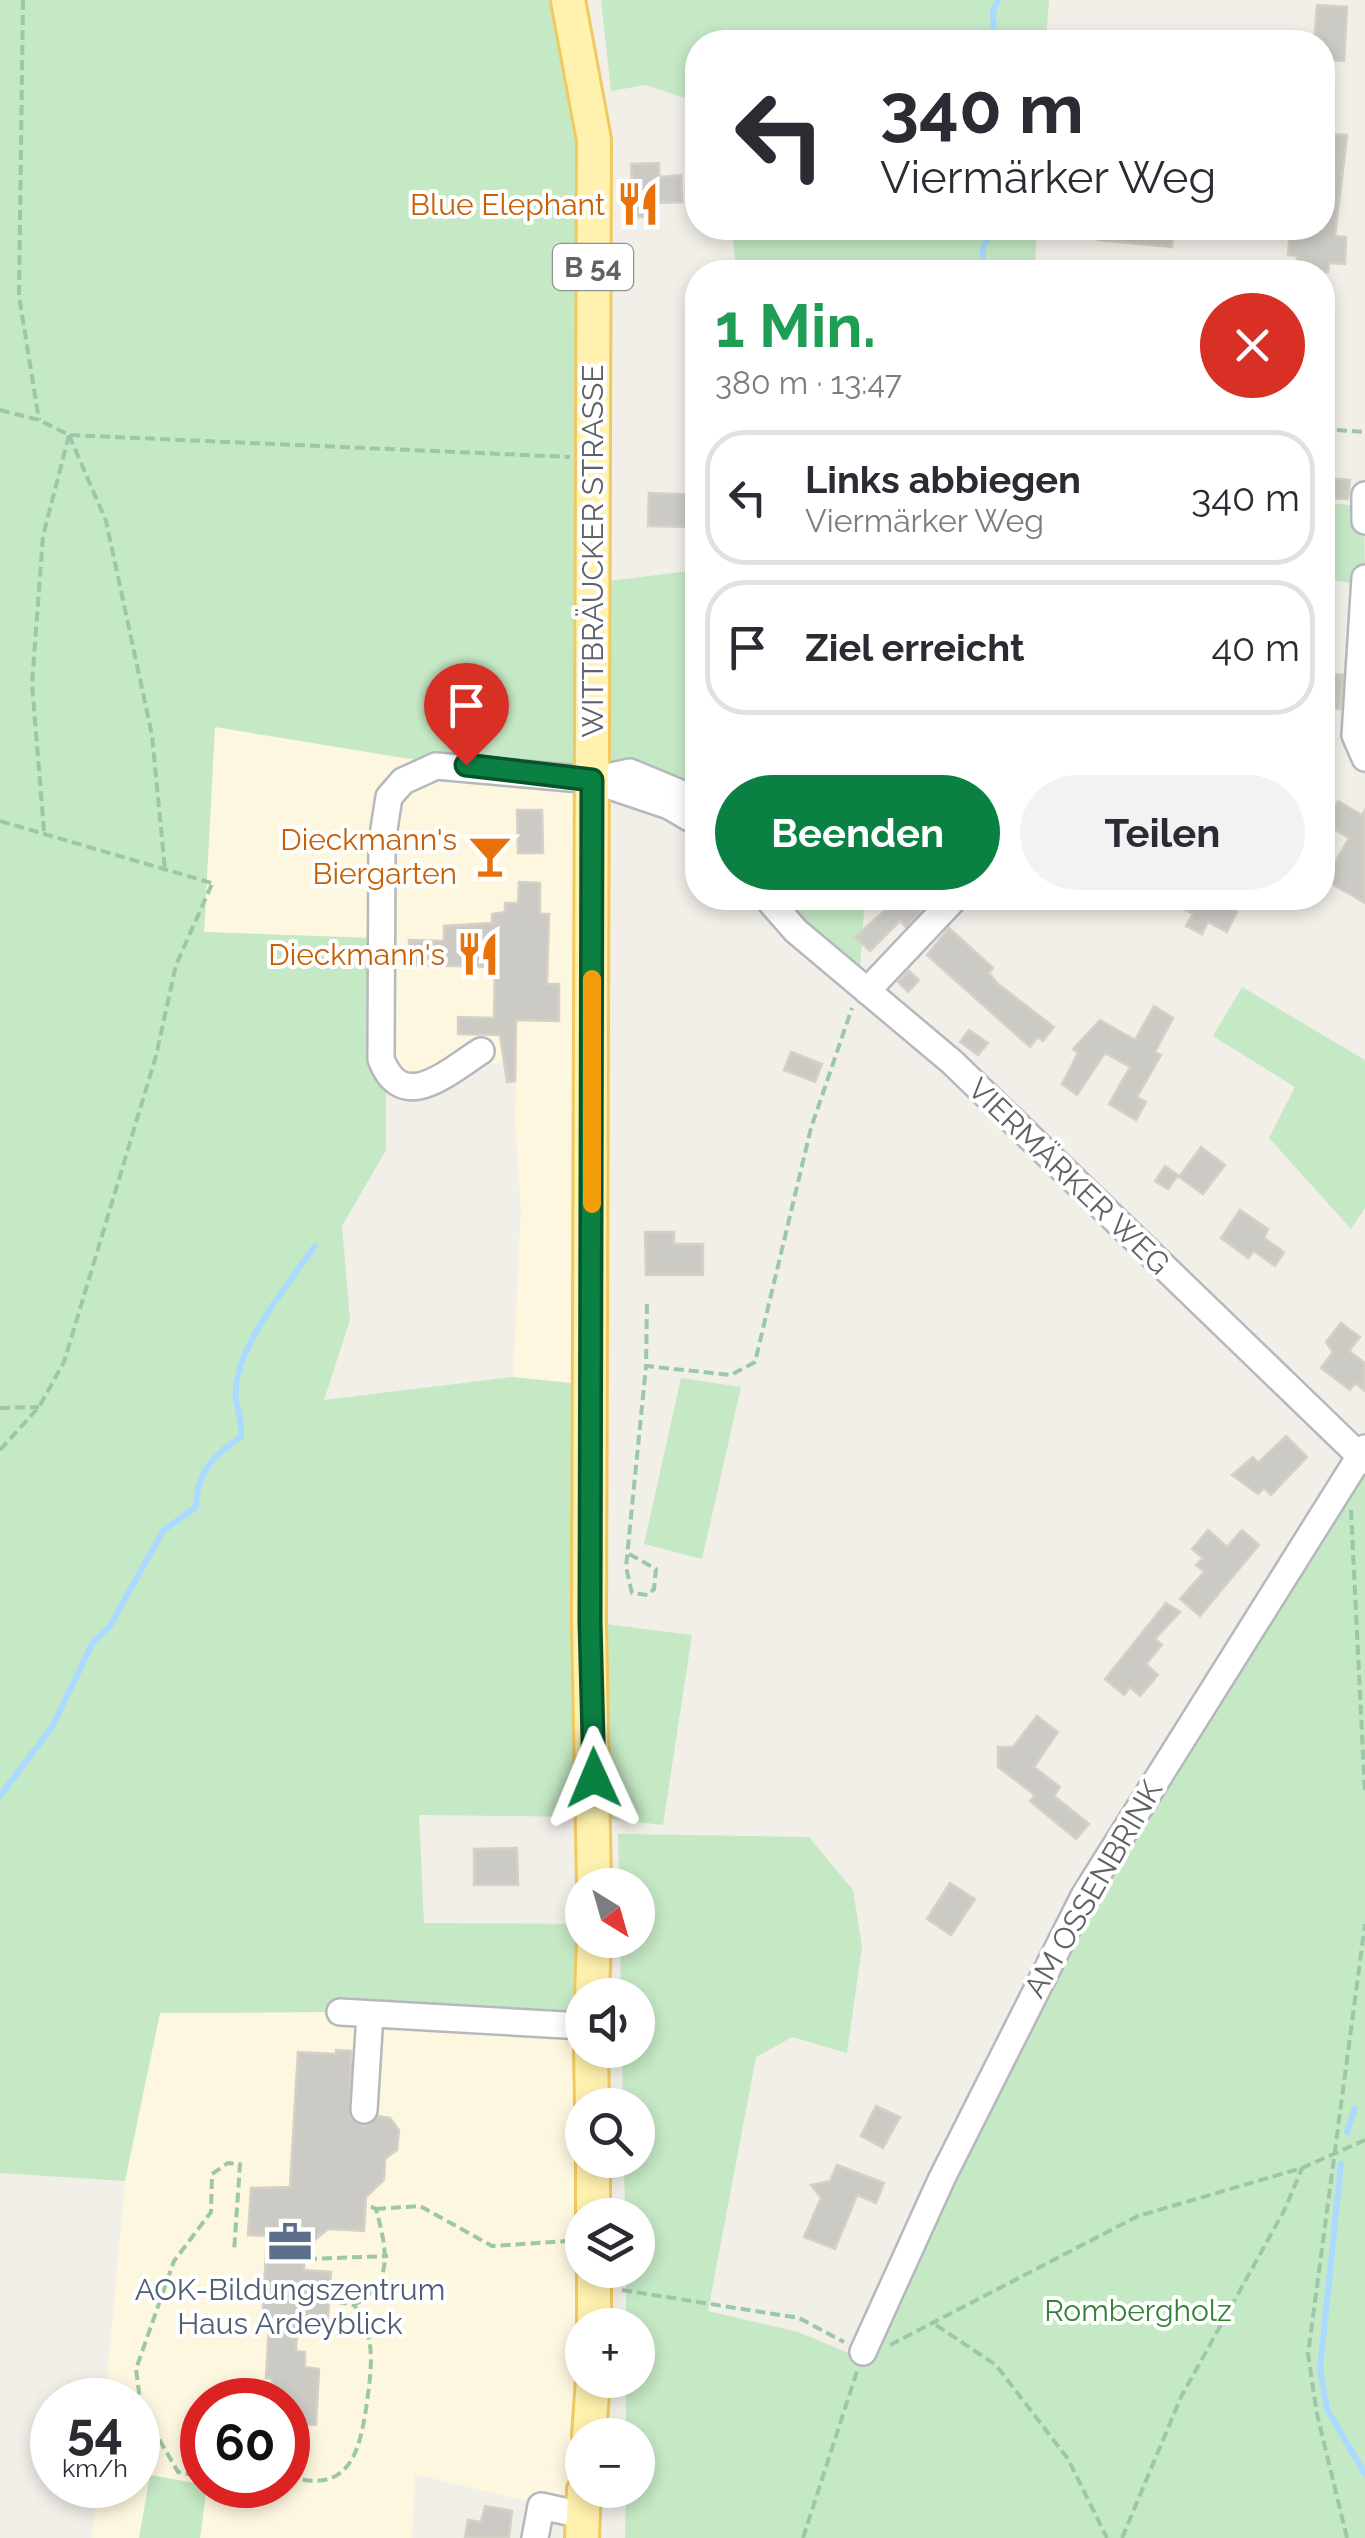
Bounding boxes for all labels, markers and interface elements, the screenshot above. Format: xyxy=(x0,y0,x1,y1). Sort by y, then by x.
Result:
text: 340 m xyxy=(880,67,1084,149)
icon: left xyxy=(715,70,845,200)
text: Viermärker Weg xyxy=(880,151,1216,204)
restaurant icon: Blue Elephant xyxy=(614,180,662,228)
place label: Blue Elephant xyxy=(410,187,605,222)
road number: B 54 xyxy=(553,244,633,290)
text: 1 Min. xyxy=(715,291,876,361)
button: close xyxy=(1200,293,1305,398)
text: 380 m · 13:47 xyxy=(715,364,902,401)
street label: WITTBRÄUCKER STRASSE xyxy=(575,365,610,737)
text: Links abbiegen xyxy=(805,457,1081,502)
icon: left xyxy=(720,470,775,525)
text: 340 m xyxy=(1191,475,1300,520)
text: Viermärker Weg xyxy=(805,502,1044,539)
icon: arrive xyxy=(720,620,775,675)
text: Ziel erreicht xyxy=(805,625,1025,670)
text: 40 m xyxy=(1211,625,1300,670)
pin xyxy=(424,663,509,766)
icon: arrive xyxy=(439,678,494,733)
button: Beenden xyxy=(715,775,1000,890)
button: Teilen xyxy=(1020,775,1305,890)
place label: Dieckmann's Biergarten xyxy=(280,822,457,891)
bar icon: Dieckmann's Biergarten xyxy=(466,832,514,880)
restaurant icon: Dieckmann's xyxy=(454,930,502,978)
place label: Dieckmann's xyxy=(268,937,445,972)
street label: VIERMÄRKER WEG xyxy=(961,1071,1177,1281)
position arrow xyxy=(542,1726,646,1830)
street label: AM OSSENBRINK xyxy=(1017,1774,1170,2003)
north arrow xyxy=(565,1868,655,1958)
map controls xyxy=(565,1868,655,2508)
button: sound xyxy=(565,1978,655,2068)
button: search xyxy=(565,2088,655,2178)
button: layers xyxy=(565,2198,655,2288)
office icon: AOK-Bildungszentrum Haus Ardeyblick xyxy=(266,2218,314,2266)
place label: AOK-Bildungszentrum Haus Ardeyblick xyxy=(135,2272,445,2341)
park label: Rombergholz xyxy=(1044,2293,1232,2328)
button: + xyxy=(565,2308,655,2398)
speed limit sign: 60 xyxy=(180,2378,310,2508)
text: 54 xyxy=(67,2401,123,2460)
button: − xyxy=(565,2418,655,2508)
text: km/h xyxy=(62,2453,128,2483)

